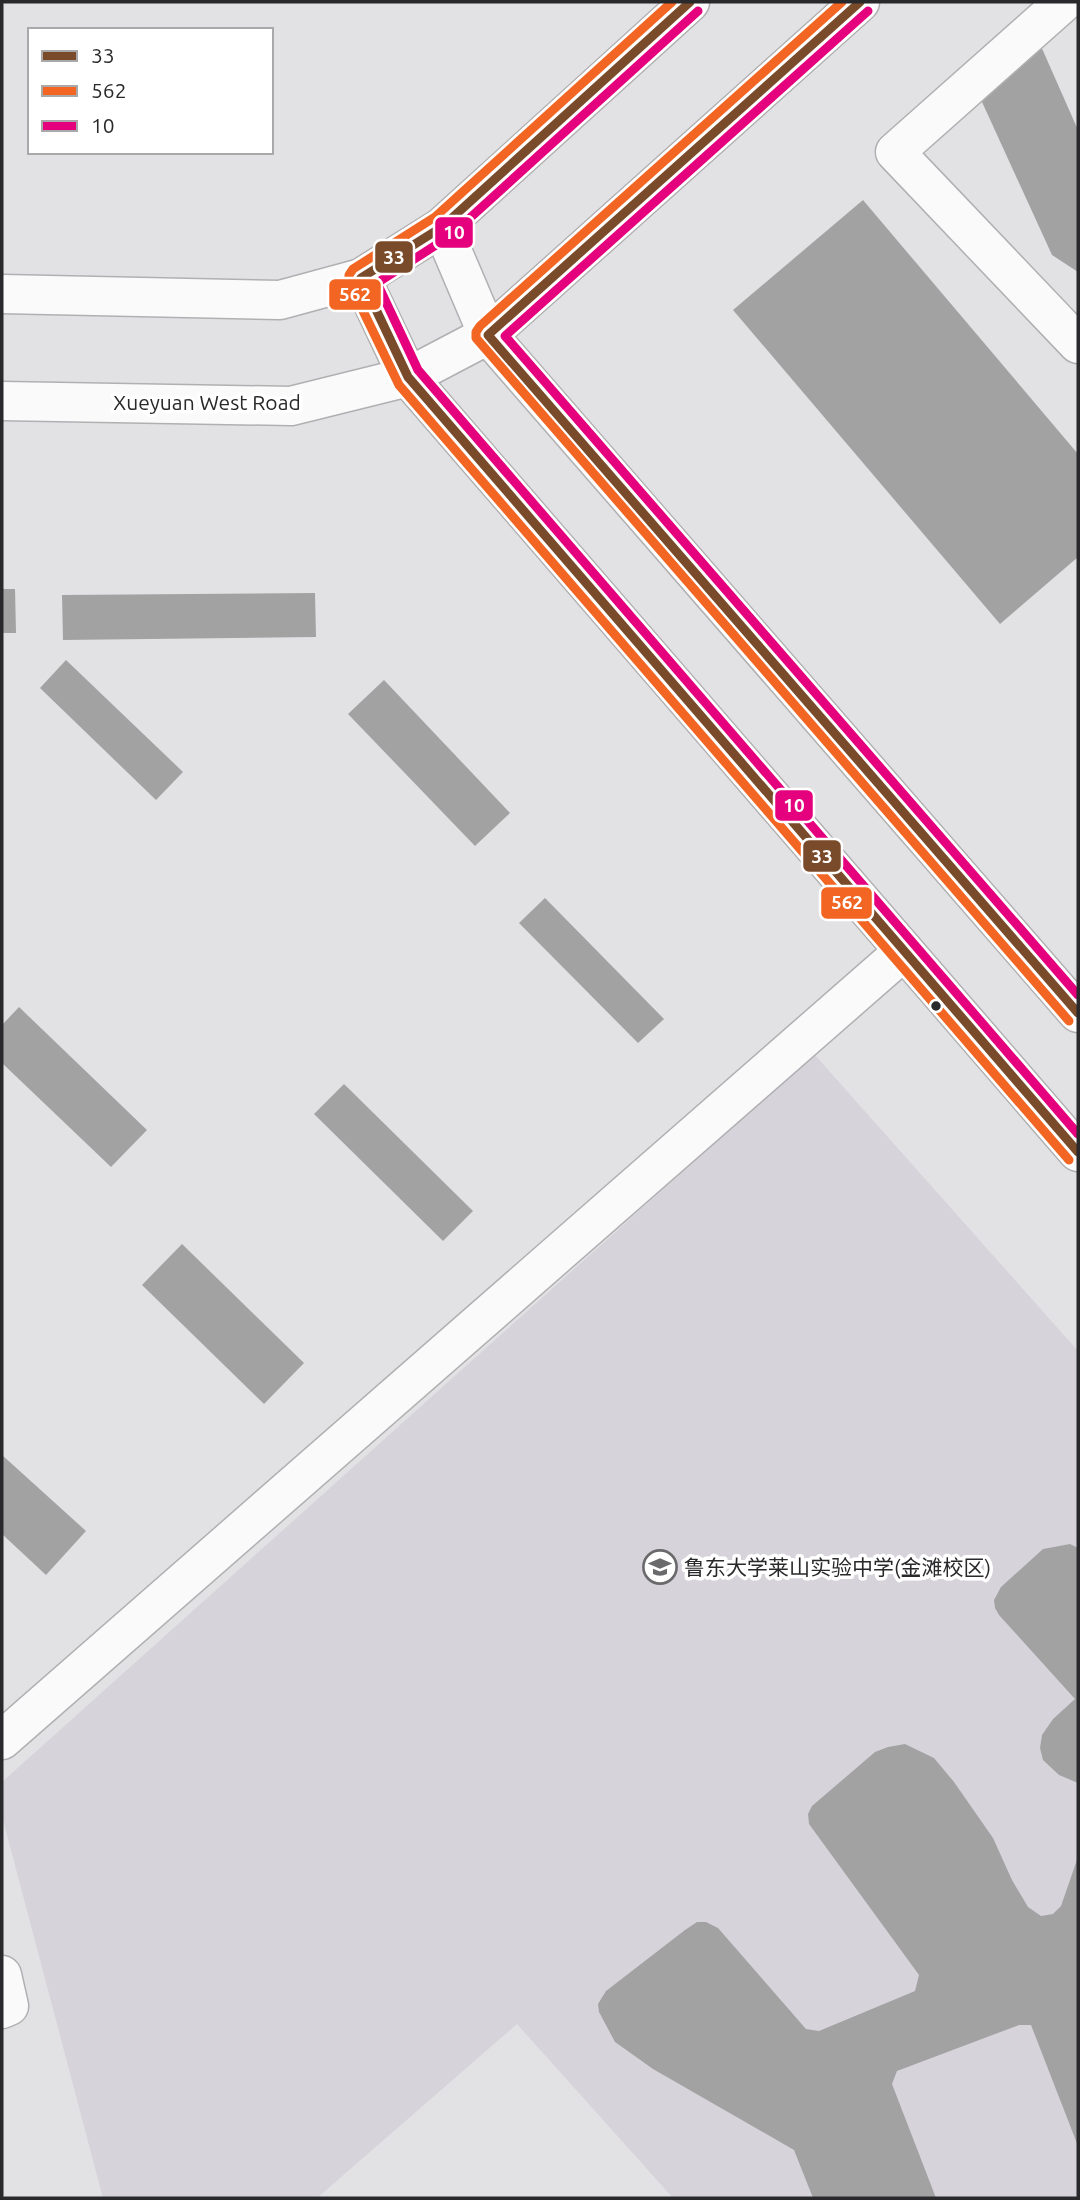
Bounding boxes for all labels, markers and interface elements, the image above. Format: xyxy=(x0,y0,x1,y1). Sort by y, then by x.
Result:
legend xyxy=(28,28,273,154)
text: 33 xyxy=(91,43,115,67)
text: 562 xyxy=(91,78,127,102)
text: 10 xyxy=(91,113,115,137)
line badge: 10 xyxy=(434,216,474,249)
text: 10 xyxy=(443,221,465,243)
line badge: 33 xyxy=(374,240,414,274)
text: 33 xyxy=(383,246,405,268)
line badge: 562 xyxy=(328,278,382,311)
text: 562 xyxy=(339,283,371,305)
street label: Xueyuan West Road xyxy=(113,390,301,414)
line badge: 10 xyxy=(774,789,814,822)
text: 10 xyxy=(783,794,805,816)
line badge: 33 xyxy=(802,839,842,873)
text: 33 xyxy=(811,845,833,867)
line badge: 562 xyxy=(820,886,873,920)
text: 562 xyxy=(831,891,863,913)
unlabelled marker xyxy=(929,999,943,1013)
school or university icon: 鲁东大学莱山实验中学(金滩校区) xyxy=(641,1548,679,1586)
place label: 鲁东大学莱山实验中学(金滩校区) xyxy=(684,1555,991,1579)

